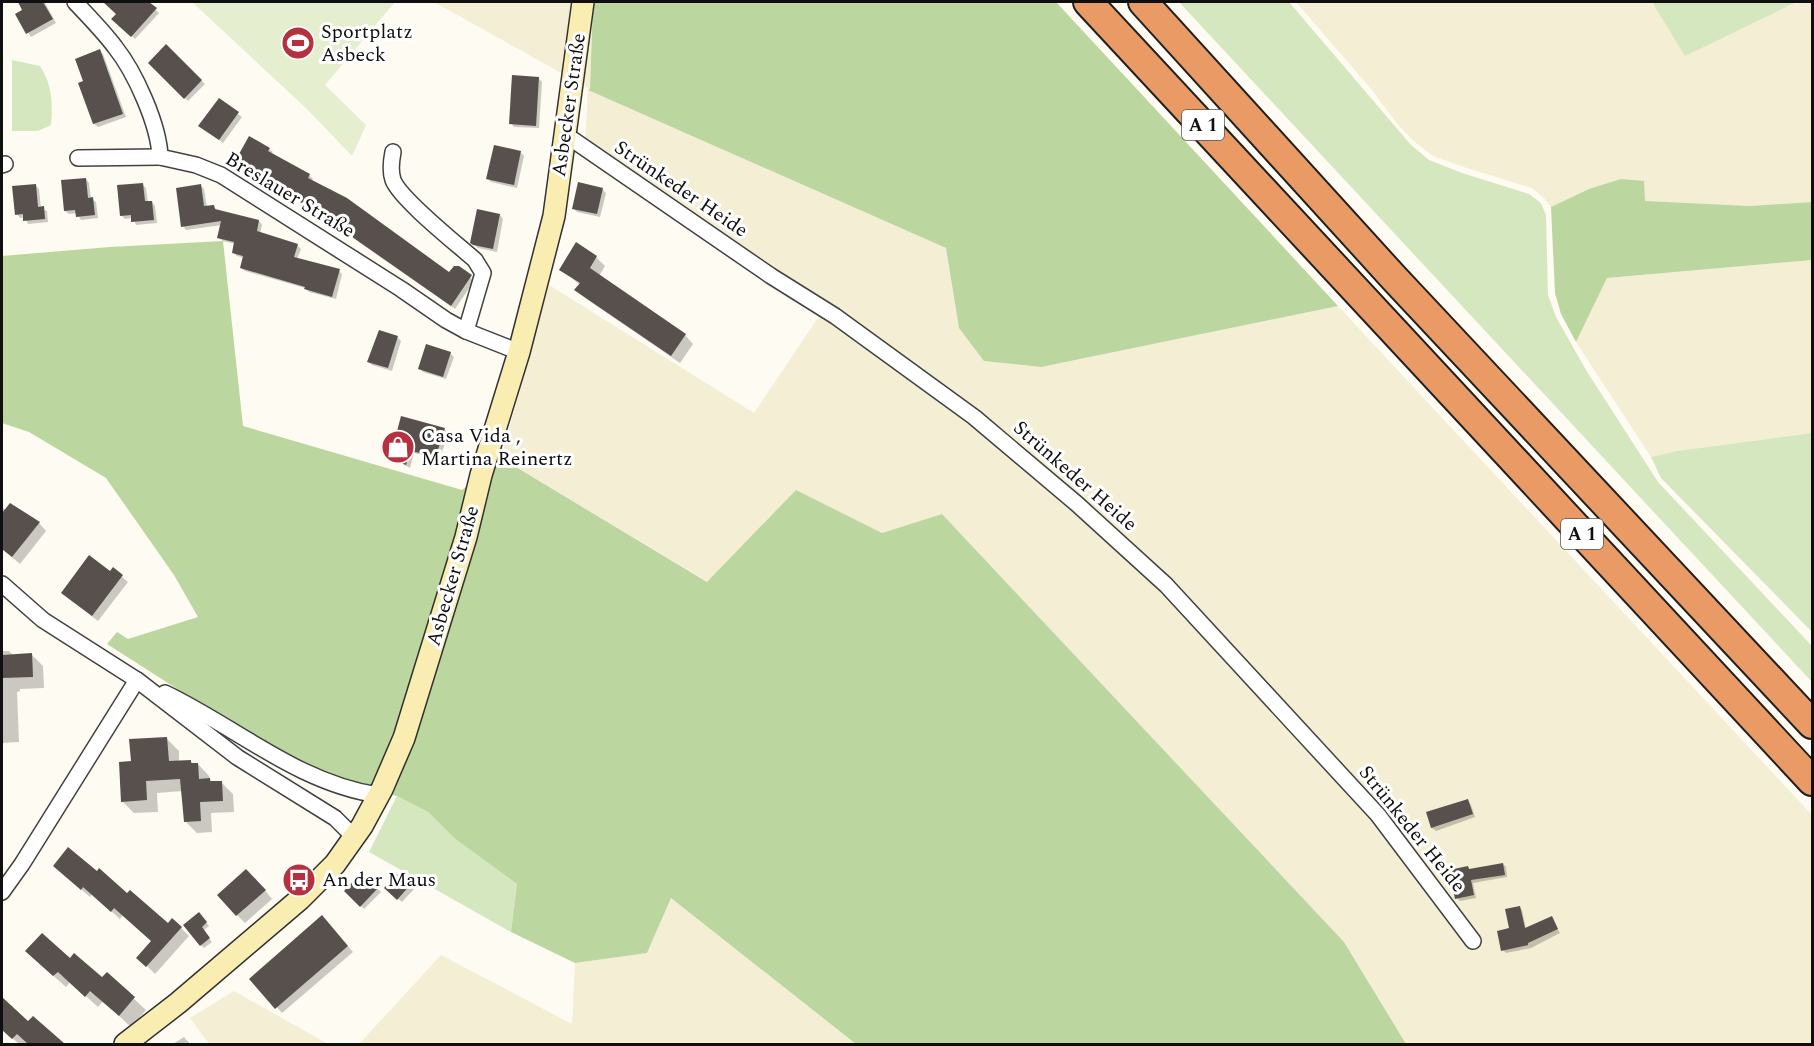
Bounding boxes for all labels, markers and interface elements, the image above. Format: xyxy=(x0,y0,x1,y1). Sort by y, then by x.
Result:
place label: Sportplatz Asbeck xyxy=(321,17,413,70)
sports icon: Sportplatz Asbeck xyxy=(280,25,316,61)
street label: Asbecker Straße xyxy=(544,31,594,179)
road number: A 1 xyxy=(1182,110,1224,140)
street label: Strünkeder Heide xyxy=(608,133,754,245)
street label: Breslauer Straße xyxy=(219,144,361,246)
street label: Strünkeder Heide xyxy=(1006,413,1144,539)
place label: Casa Vida , Martina Reinertz xyxy=(421,421,573,474)
shop icon: Casa Vida , Martina Reinertz xyxy=(380,429,416,465)
street label: Asbecker Straße xyxy=(419,502,487,650)
road number: A 1 xyxy=(1561,519,1603,549)
street label: Strünkeder Heide xyxy=(1351,759,1473,899)
bus stop icon: An der Maus xyxy=(281,862,317,898)
place label: An der Maus xyxy=(322,865,436,895)

